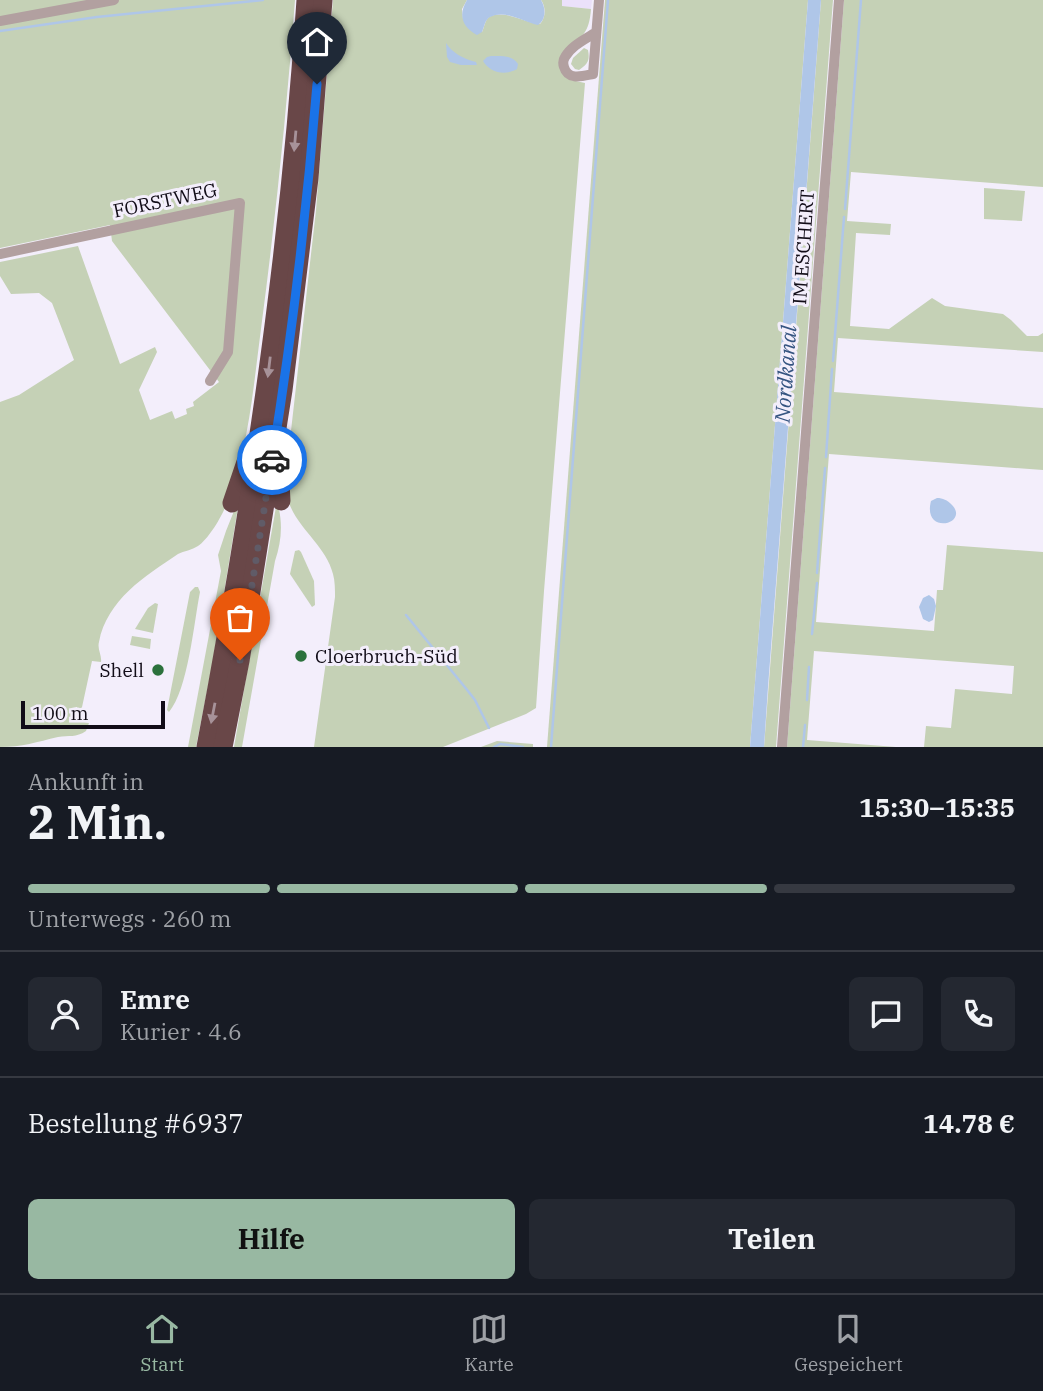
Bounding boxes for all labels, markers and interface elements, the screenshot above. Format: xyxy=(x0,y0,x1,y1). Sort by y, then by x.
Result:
pin xyxy=(287,12.0,347,84)
icon: home xyxy=(298,23,336,61)
one-way arrow xyxy=(289,130,300,152)
street label: FORSTWEG xyxy=(111,177,219,223)
street label: IM ESCHERT xyxy=(787,189,819,305)
water label: Nordkanal xyxy=(768,323,802,424)
one-way arrow xyxy=(264,356,275,378)
courier xyxy=(237,425,307,495)
icon: car xyxy=(253,441,291,479)
pin xyxy=(210,588,270,660)
icon: bag xyxy=(221,599,259,637)
place label: Cloerbruch-Süd xyxy=(315,644,458,668)
marker: Cloerbruch-Süd xyxy=(293,648,309,664)
place label: Shell xyxy=(99,658,144,682)
marker: Shell xyxy=(150,662,166,678)
scale bar xyxy=(21,698,164,730)
text: 100 m xyxy=(32,701,89,725)
one-way arrow xyxy=(207,702,218,724)
text: Ankunft in xyxy=(28,766,144,796)
text: 15:30–15:35 xyxy=(859,790,1015,824)
text: 2 Min. xyxy=(28,792,167,852)
text: Unterwegs · 260 m xyxy=(28,903,231,933)
button: person xyxy=(28,977,102,1051)
button: chat xyxy=(849,977,923,1051)
button: phone xyxy=(941,977,1015,1051)
text: Emre xyxy=(120,982,190,1016)
text: Kurier · 4.6 xyxy=(120,1016,242,1046)
text: Bestellung #6937 xyxy=(28,1106,244,1140)
text: 14.78 € xyxy=(923,1106,1015,1140)
button: Hilfe xyxy=(28,1199,515,1279)
button: Teilen xyxy=(529,1199,1015,1279)
tab: Start xyxy=(140,1310,184,1376)
tab: Karte xyxy=(465,1310,514,1376)
tab: Gespeichert xyxy=(794,1310,903,1376)

